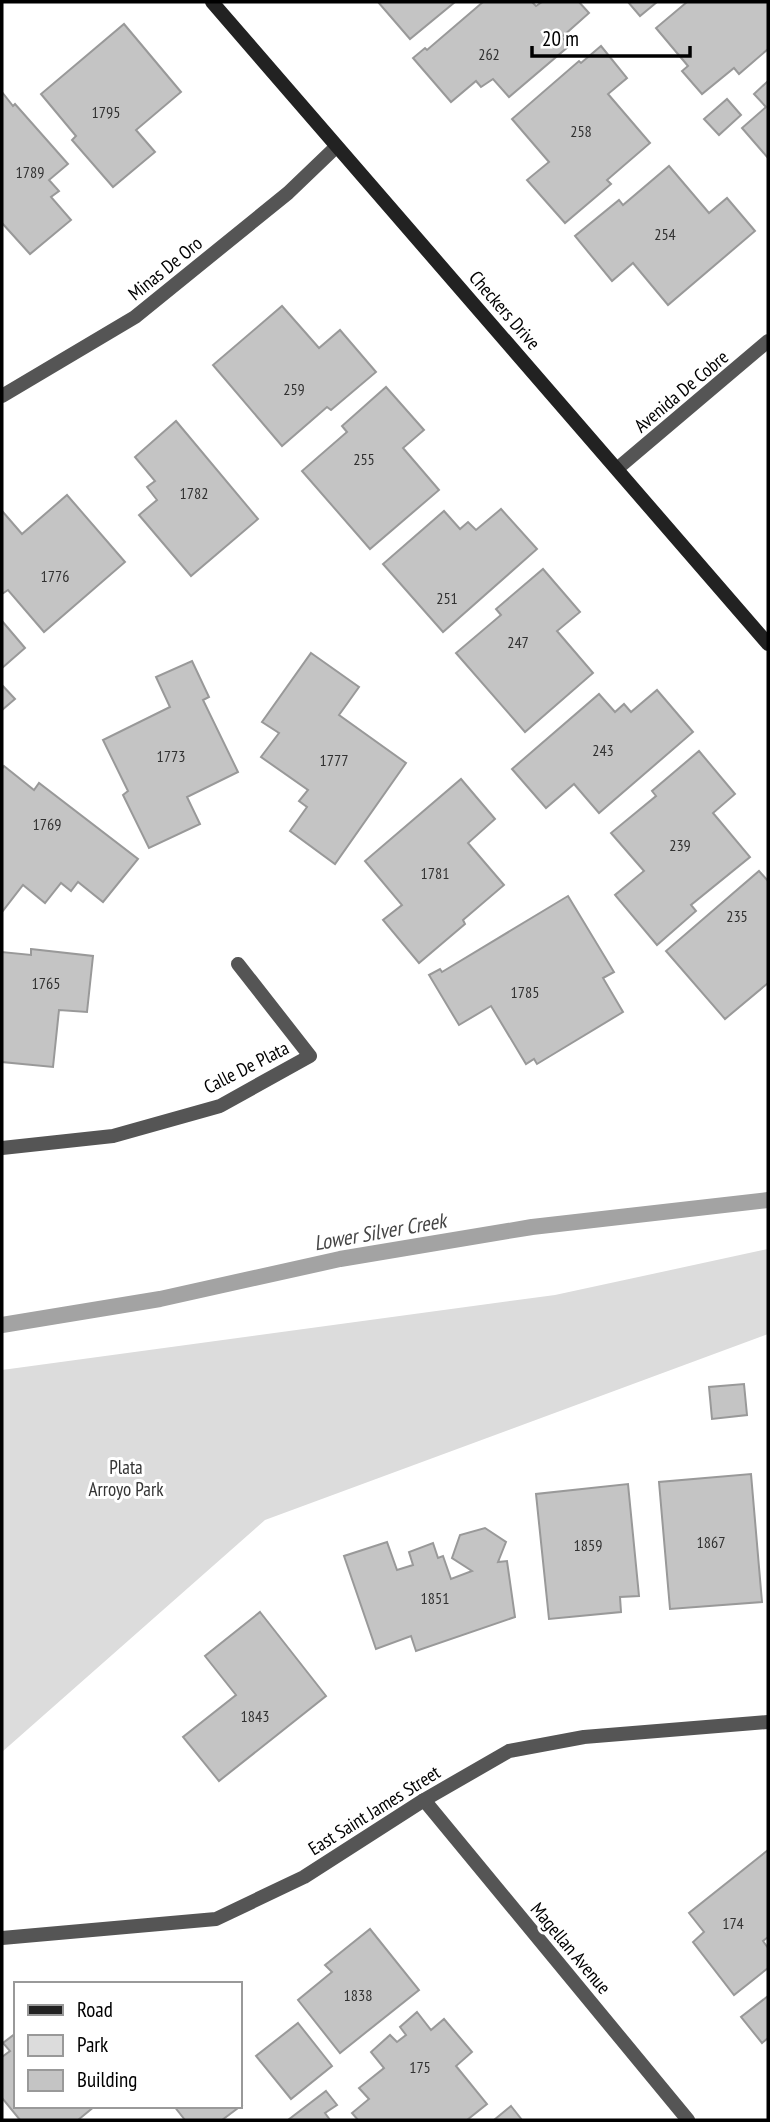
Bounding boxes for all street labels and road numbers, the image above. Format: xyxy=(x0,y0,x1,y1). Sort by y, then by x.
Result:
street label: Minas De Oro xyxy=(123,231,207,305)
street label: Checkers Drive xyxy=(464,266,546,354)
street label: Avenida De Cobre xyxy=(629,345,733,437)
street label: Calle De Plata xyxy=(200,1035,292,1099)
street label: East Saint James Street xyxy=(304,1759,445,1860)
street label: Magellan Avenue xyxy=(526,1897,616,1999)

